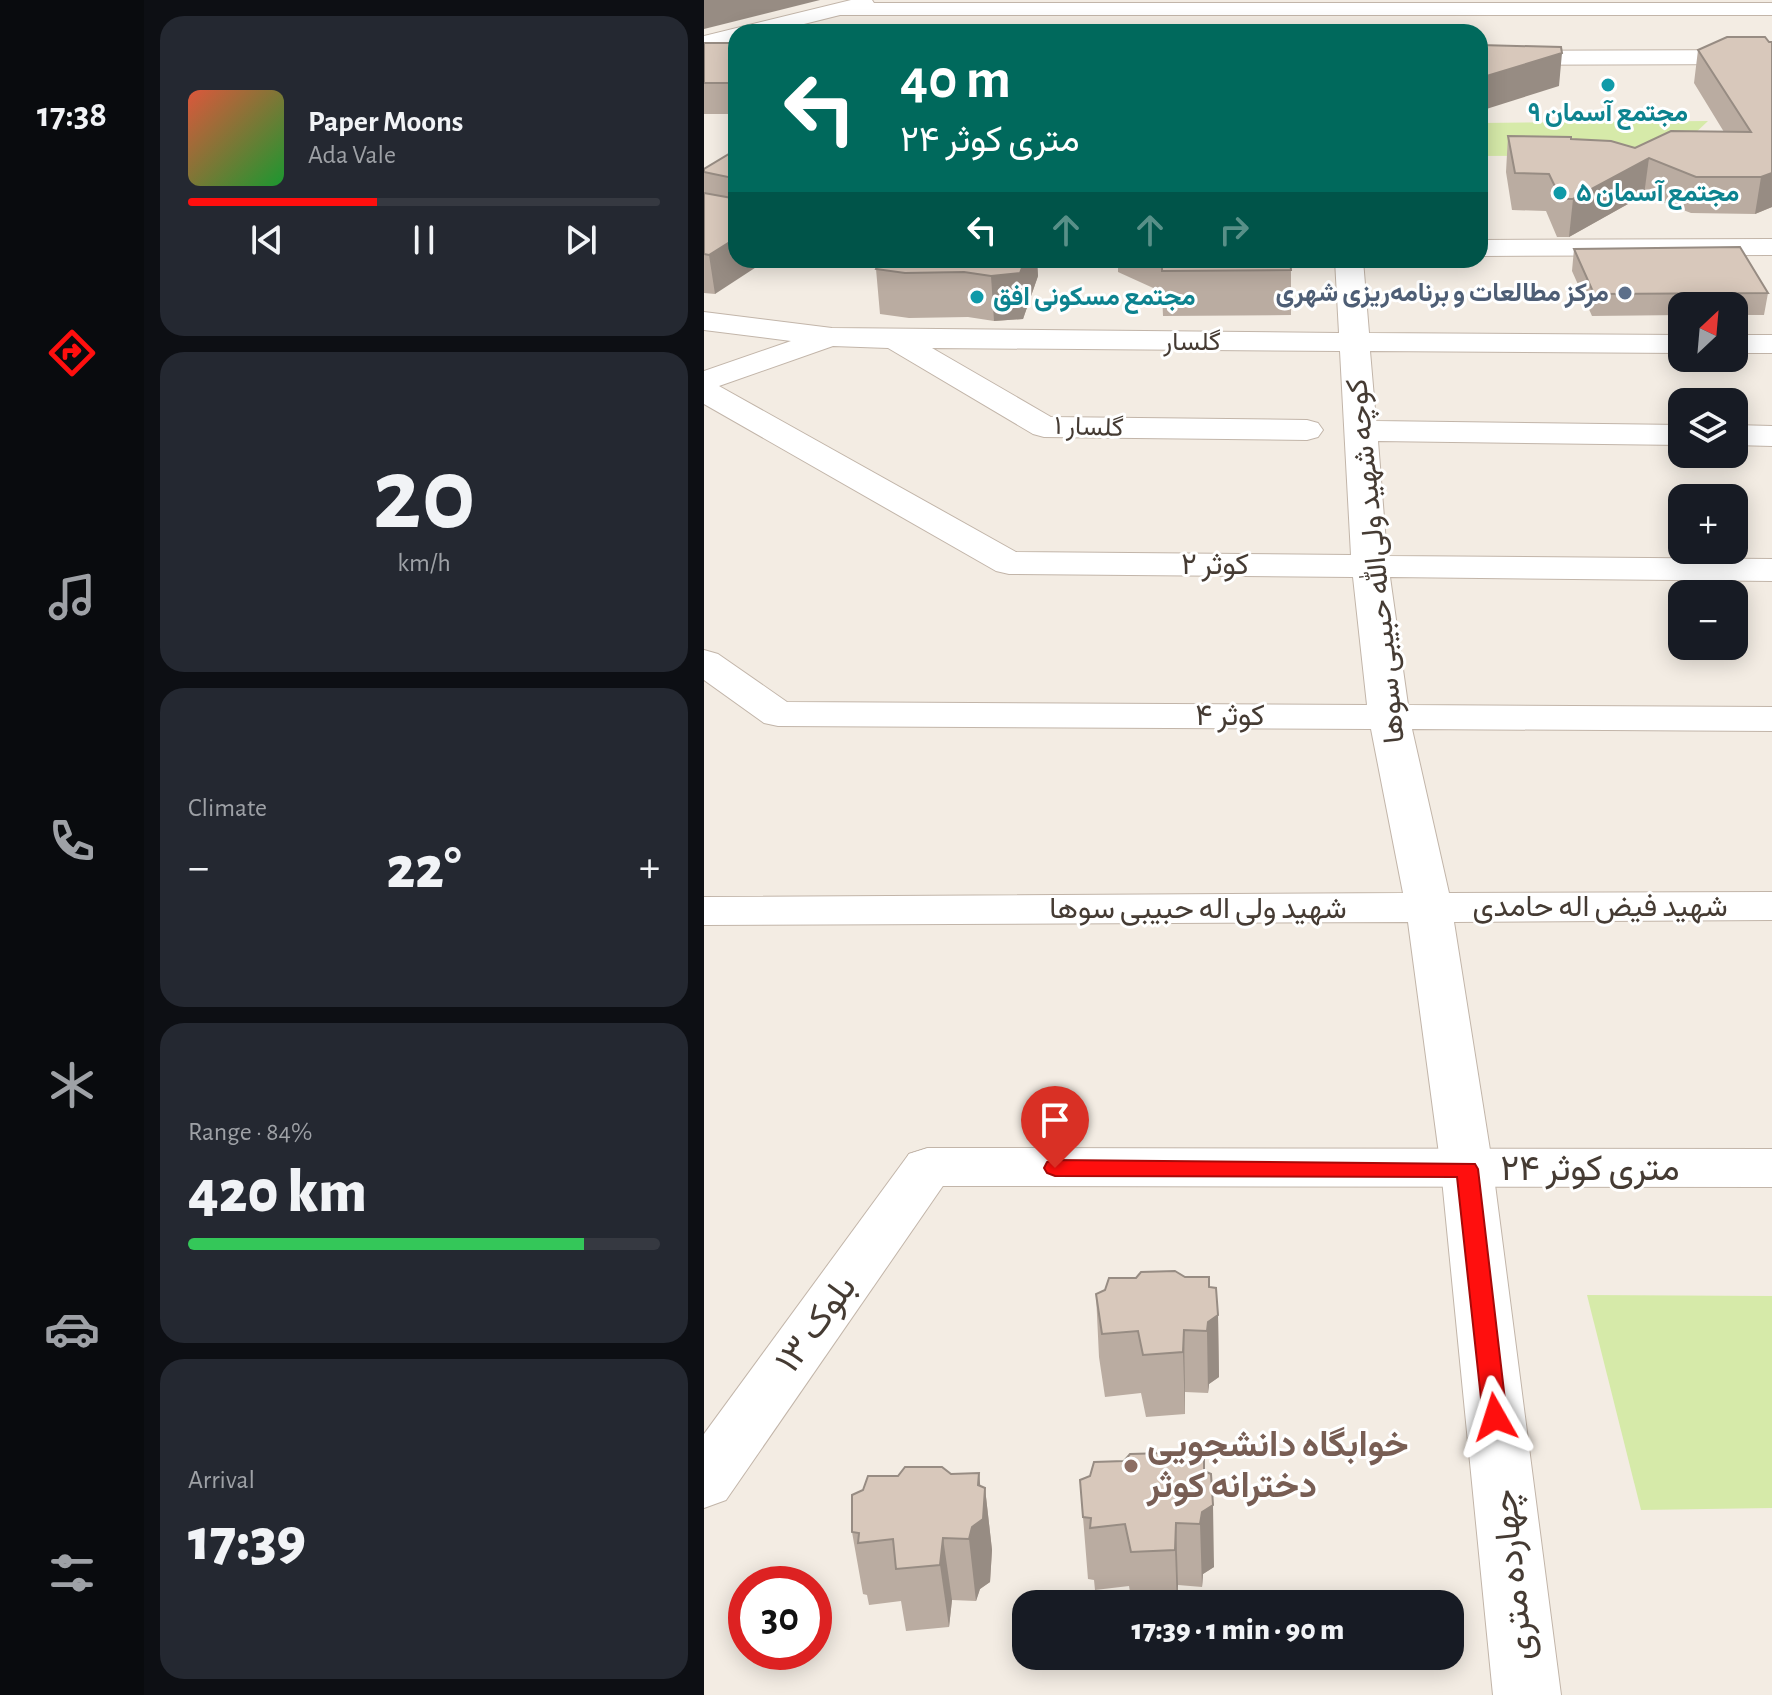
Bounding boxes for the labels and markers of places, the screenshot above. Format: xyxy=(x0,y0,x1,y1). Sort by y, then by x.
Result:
marker: مجتمع آسمان ۹ xyxy=(1599,76,1617,94)
place label: مجتمع آسمان ۹ xyxy=(1528,99,1688,130)
place label: مجتمع آسمان ۵ xyxy=(1576,179,1739,210)
marker: مجتمع آسمان ۵ xyxy=(1551,184,1569,202)
place label: مرکز مطالعات و برنامه‌ریزی شهری xyxy=(1275,280,1609,308)
place label: مجتمع مسکونی افق xyxy=(993,284,1196,314)
marker: مرکز مطالعات و برنامه‌ریزی شهری xyxy=(1616,284,1634,302)
marker: مجتمع مسکونی افق xyxy=(968,288,986,306)
pin xyxy=(1021,1086,1089,1168)
place label: خوابگاه دانشجویی دخترانه کوثر xyxy=(1146,1426,1409,1507)
marker: خوابگاه دانشجویی دخترانه کوثر xyxy=(1122,1457,1140,1475)

